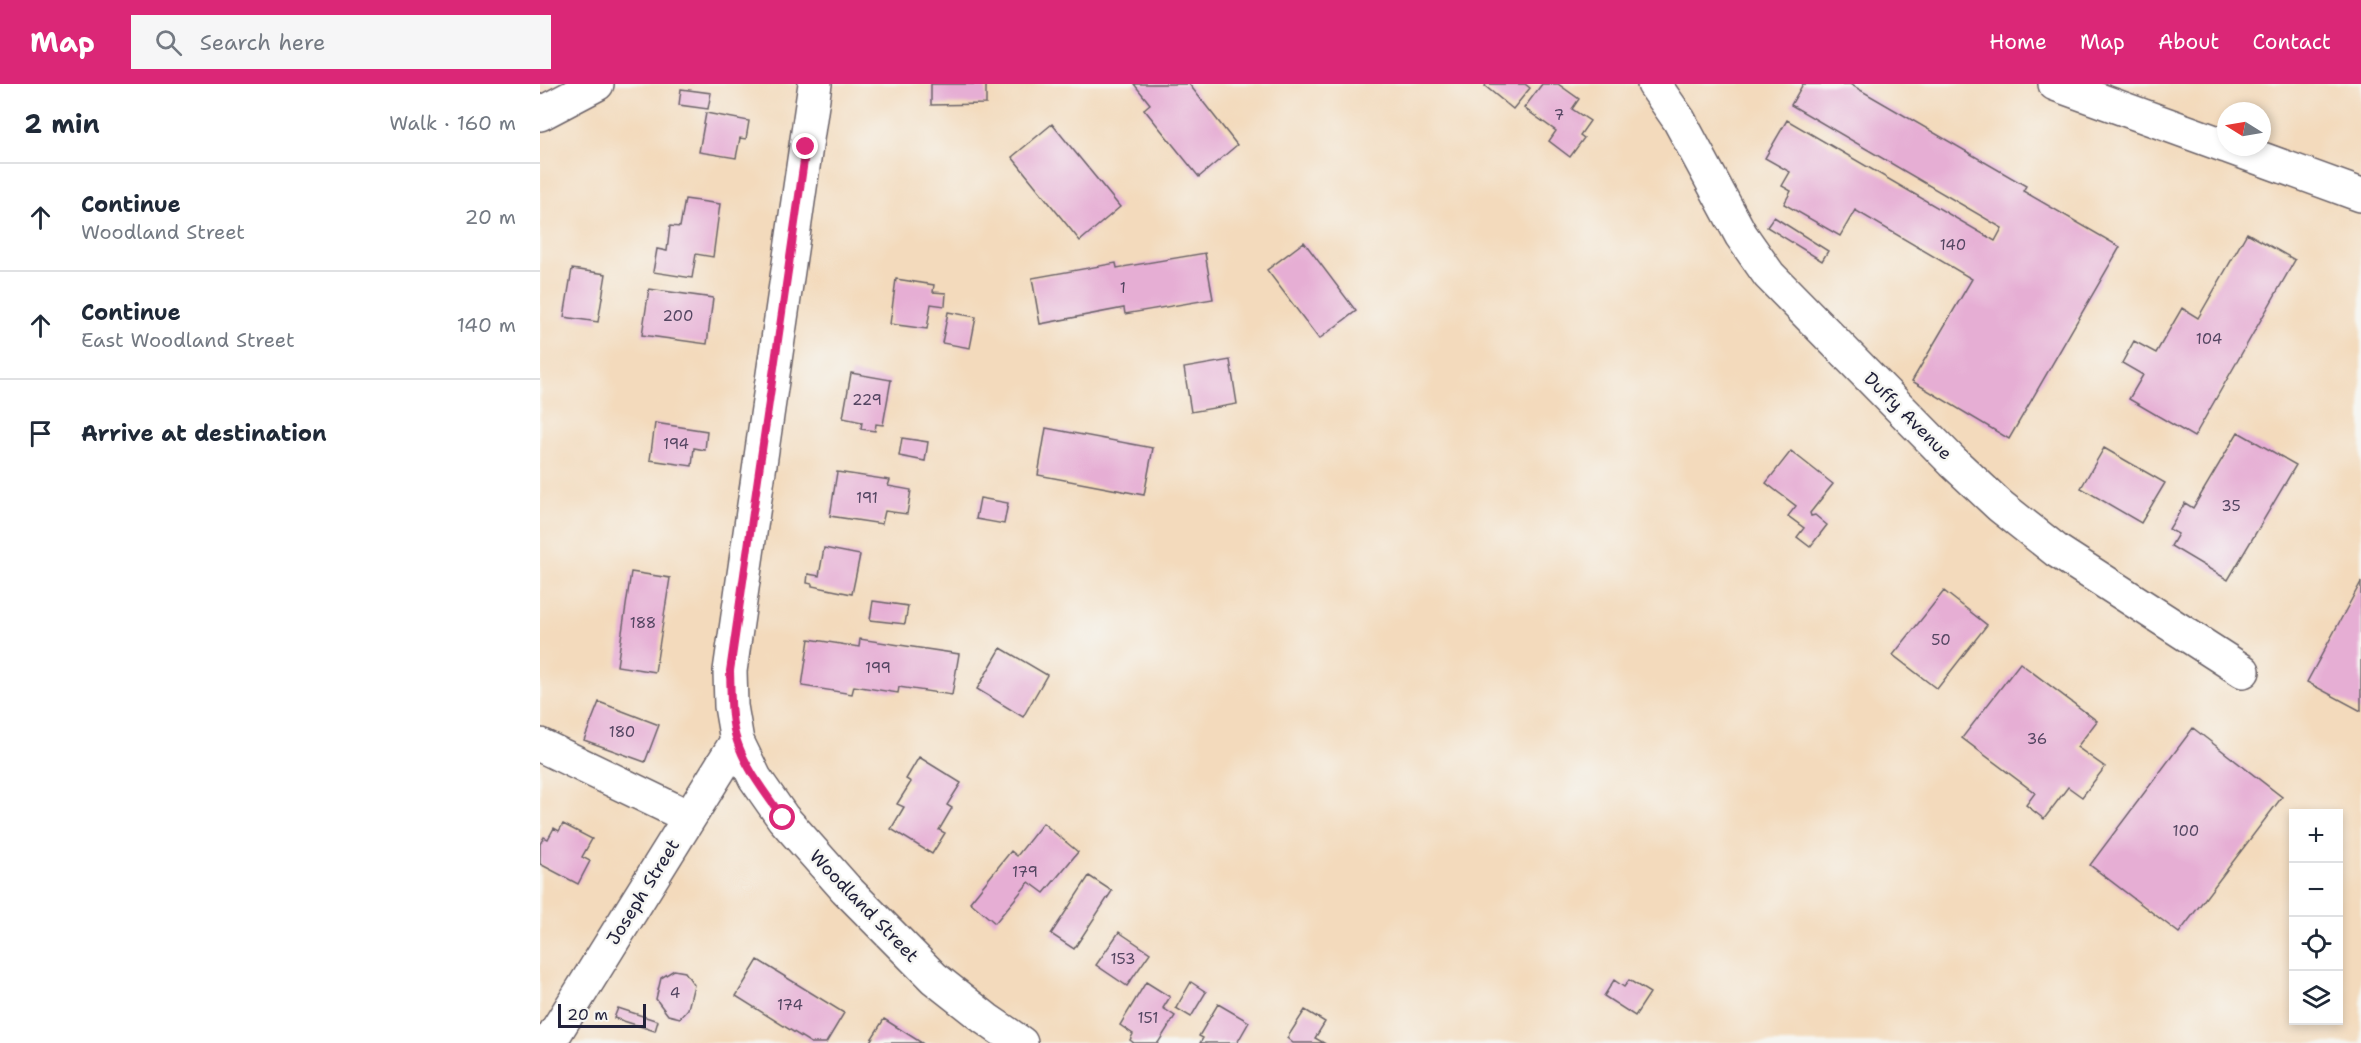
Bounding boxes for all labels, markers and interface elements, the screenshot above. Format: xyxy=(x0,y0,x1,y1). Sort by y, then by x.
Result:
search box xyxy=(131,15,551,69)
text: Map xyxy=(30,23,95,61)
icon: search xyxy=(152,26,185,59)
text: Search here xyxy=(200,28,325,57)
text: Home xyxy=(1989,28,2047,56)
text: Map xyxy=(2080,28,2125,56)
text: About xyxy=(2158,28,2219,56)
text: Contact xyxy=(2252,28,2331,56)
north arrow xyxy=(2217,102,2271,156)
house number: 7 xyxy=(1554,105,1564,125)
text: 2 min xyxy=(24,106,100,141)
text: Walk · 160 m xyxy=(389,110,516,136)
route end xyxy=(792,133,818,159)
text: Continue xyxy=(81,190,181,219)
icon: ahead xyxy=(24,201,57,234)
text: 20 m xyxy=(465,204,516,230)
text: Woodland Street xyxy=(81,219,245,245)
house number: 140 xyxy=(1940,235,1966,255)
house number: 1 xyxy=(1120,278,1126,298)
text: Continue xyxy=(81,298,181,327)
house number: 200 xyxy=(663,306,693,326)
icon: ahead xyxy=(24,309,57,342)
text: 140 m xyxy=(457,312,516,338)
text: East Woodland Street xyxy=(81,327,295,353)
house number: 104 xyxy=(2196,329,2222,349)
street label: Duffy Avenue xyxy=(1859,367,1957,465)
house number: 229 xyxy=(852,390,882,410)
icon: arrive xyxy=(24,417,57,450)
text: Arrive at destination xyxy=(81,419,327,448)
house number: 194 xyxy=(663,434,689,454)
house number: 191 xyxy=(856,488,878,508)
house number: 35 xyxy=(2221,496,2241,516)
house number: 188 xyxy=(630,613,656,633)
house number: 50 xyxy=(1931,630,1951,650)
house number: 199 xyxy=(865,658,891,678)
house number: 180 xyxy=(609,722,635,742)
house number: 36 xyxy=(2027,729,2047,749)
route start xyxy=(769,804,795,830)
map controls xyxy=(2289,809,2343,1025)
button: + xyxy=(2289,809,2343,863)
house number: 100 xyxy=(2173,821,2199,841)
street label: Joseph Street xyxy=(601,834,685,949)
street label: Woodland Street xyxy=(804,845,924,968)
house number: 179 xyxy=(1012,862,1038,882)
button: − xyxy=(2289,863,2343,917)
button: locate xyxy=(2289,917,2343,971)
house number: 153 xyxy=(1110,949,1136,969)
button: layers xyxy=(2289,971,2343,1025)
house number: 4 xyxy=(670,983,680,1003)
house number: 174 xyxy=(777,995,803,1015)
scale bar xyxy=(558,1001,646,1028)
text: 20 m xyxy=(567,1004,608,1025)
house number: 151 xyxy=(1138,1008,1158,1028)

